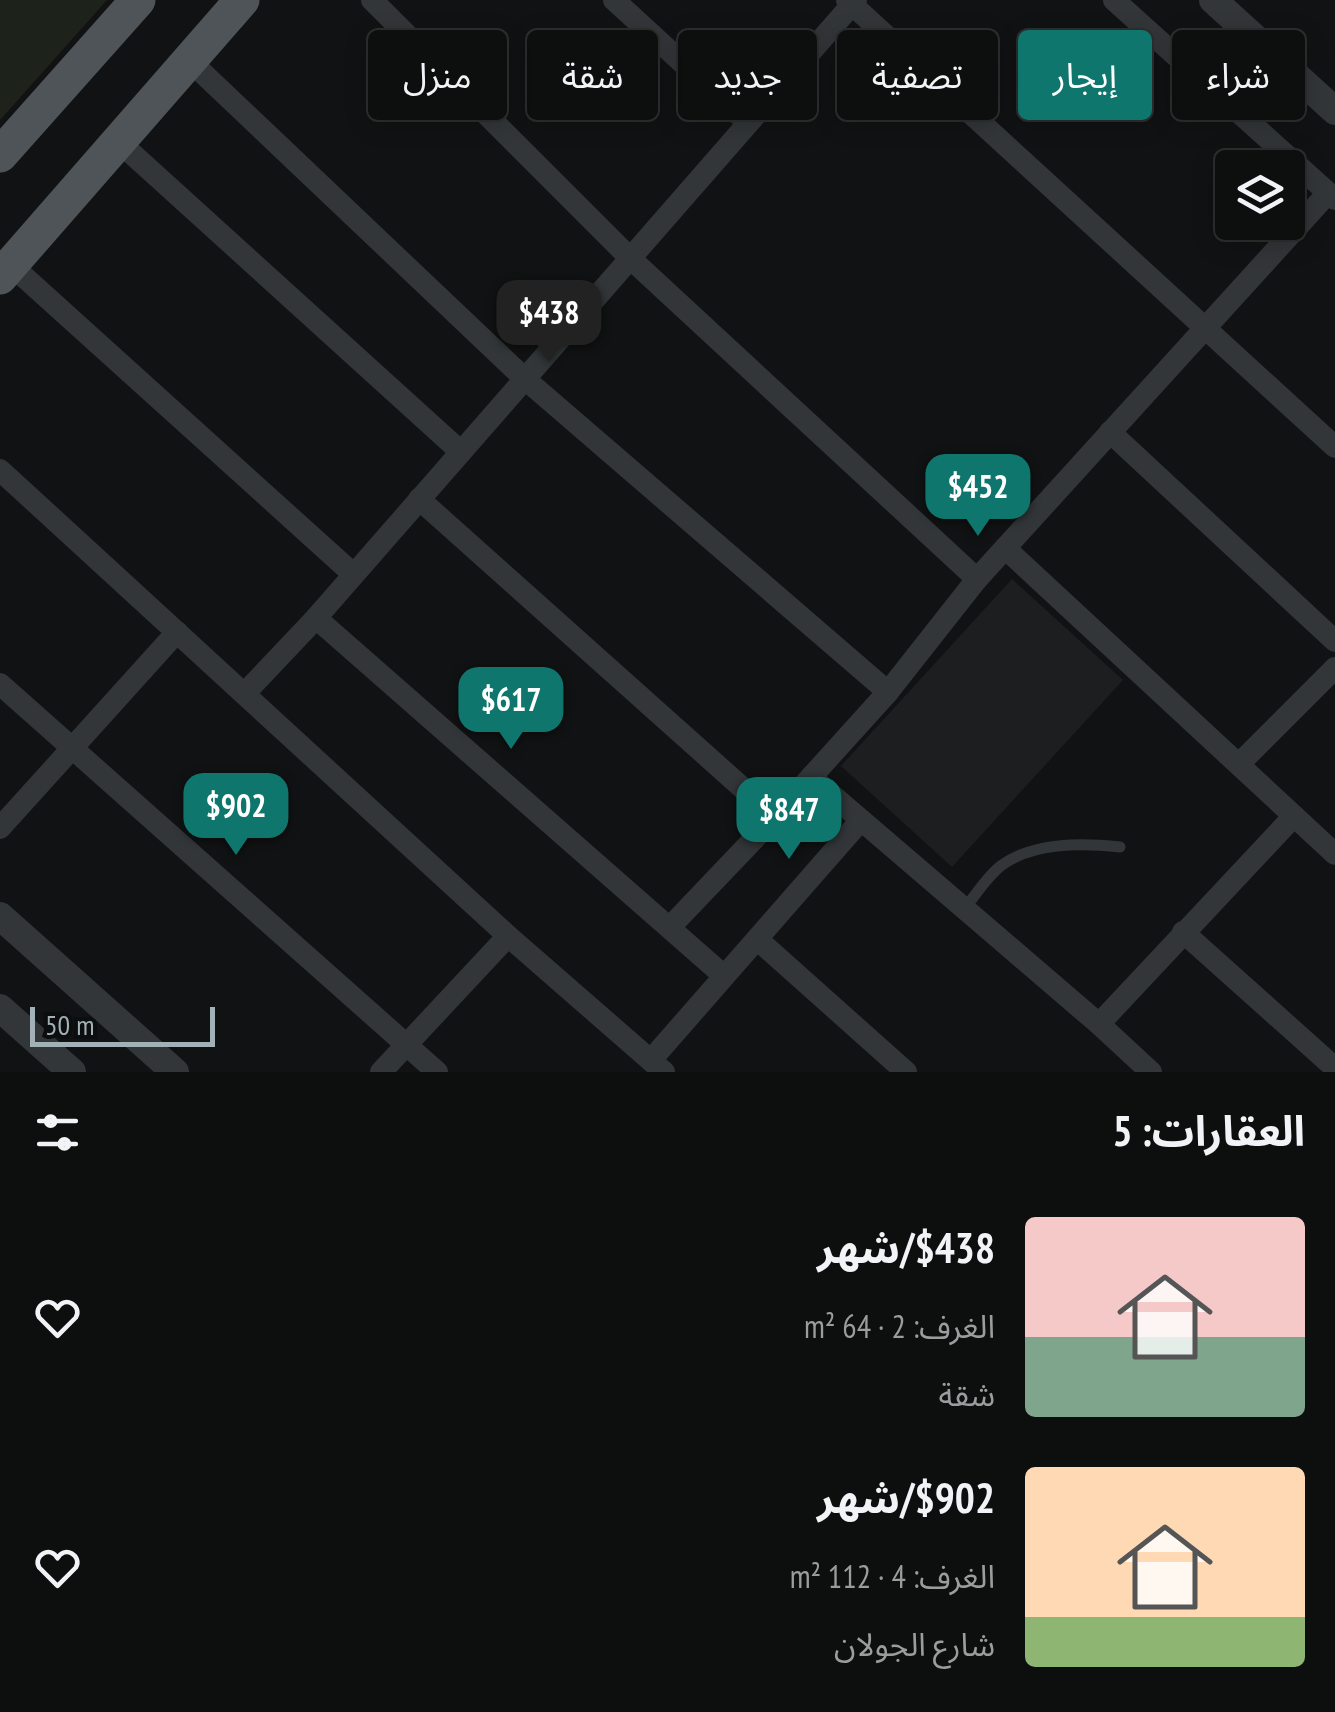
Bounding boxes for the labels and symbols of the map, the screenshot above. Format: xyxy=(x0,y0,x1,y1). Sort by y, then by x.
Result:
pin: $438 xyxy=(490,280,608,365)
pin: $452 xyxy=(919,454,1037,539)
pin: $617 xyxy=(452,667,570,752)
pin: $902 xyxy=(177,773,295,858)
pin: $847 xyxy=(730,777,848,862)
scale bar xyxy=(30,1002,215,1046)

